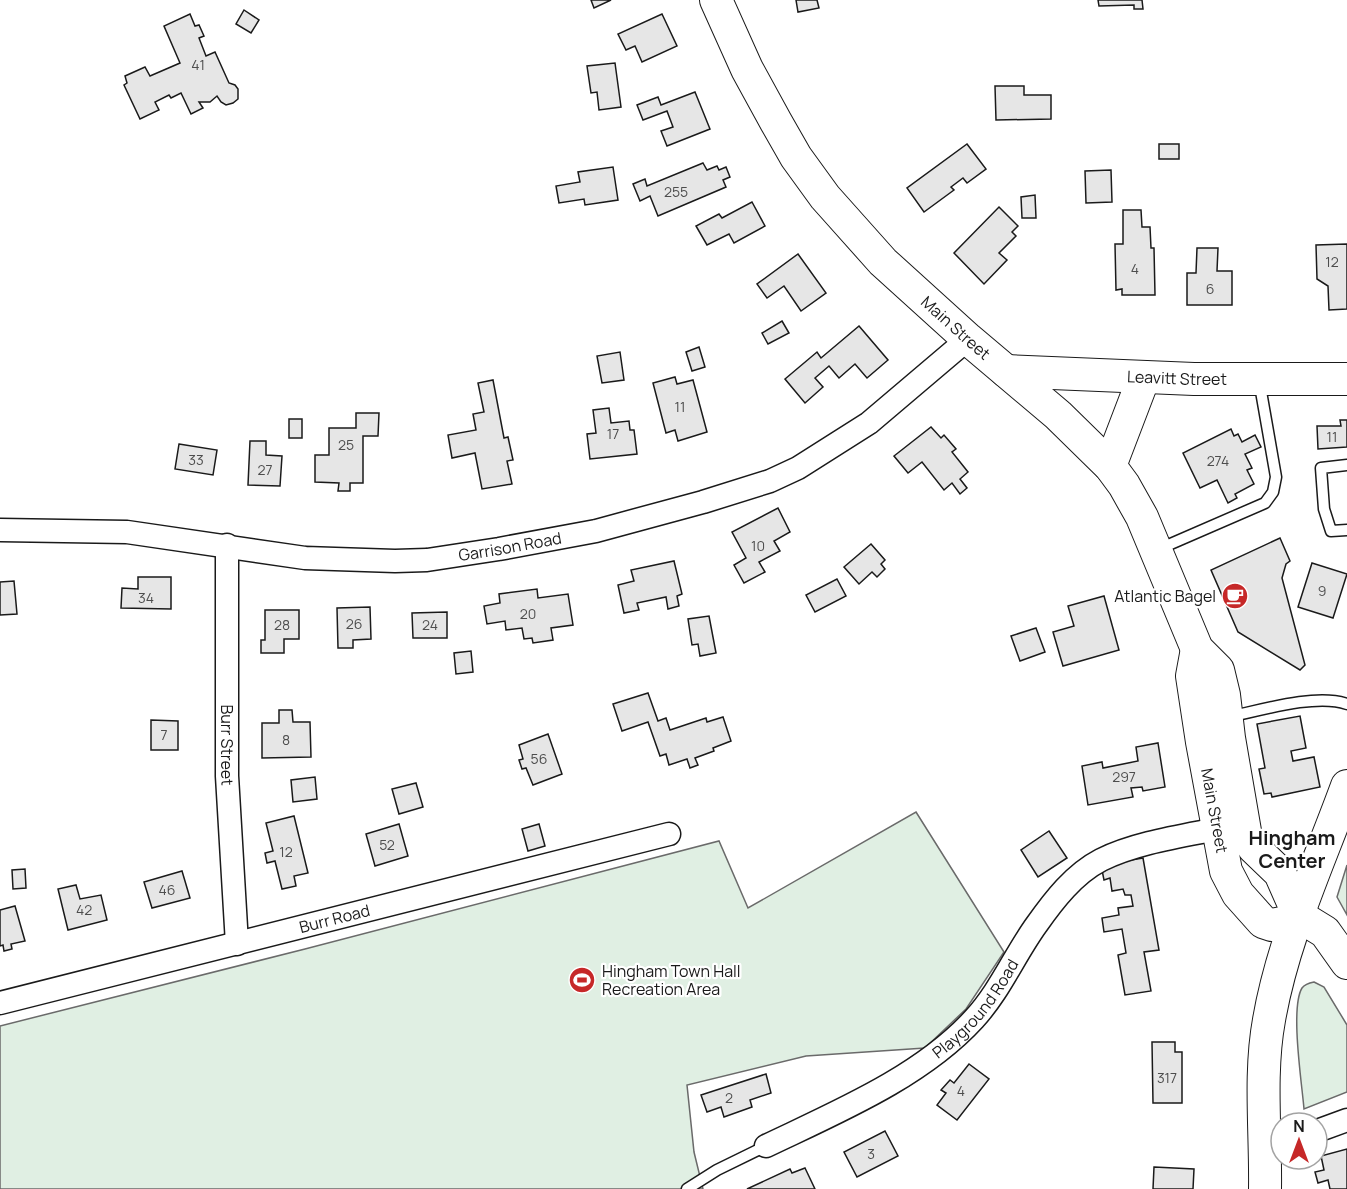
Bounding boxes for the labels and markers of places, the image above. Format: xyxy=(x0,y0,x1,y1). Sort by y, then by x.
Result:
cafe icon: Atlantic Bagel xyxy=(1220,581,1250,611)
place label: Atlantic Bagel xyxy=(1114,585,1216,607)
place label: Hingham Town Hall Recreation Area xyxy=(602,960,741,1000)
sports icon: Hingham Town Hall Recreation Area xyxy=(567,965,597,995)

